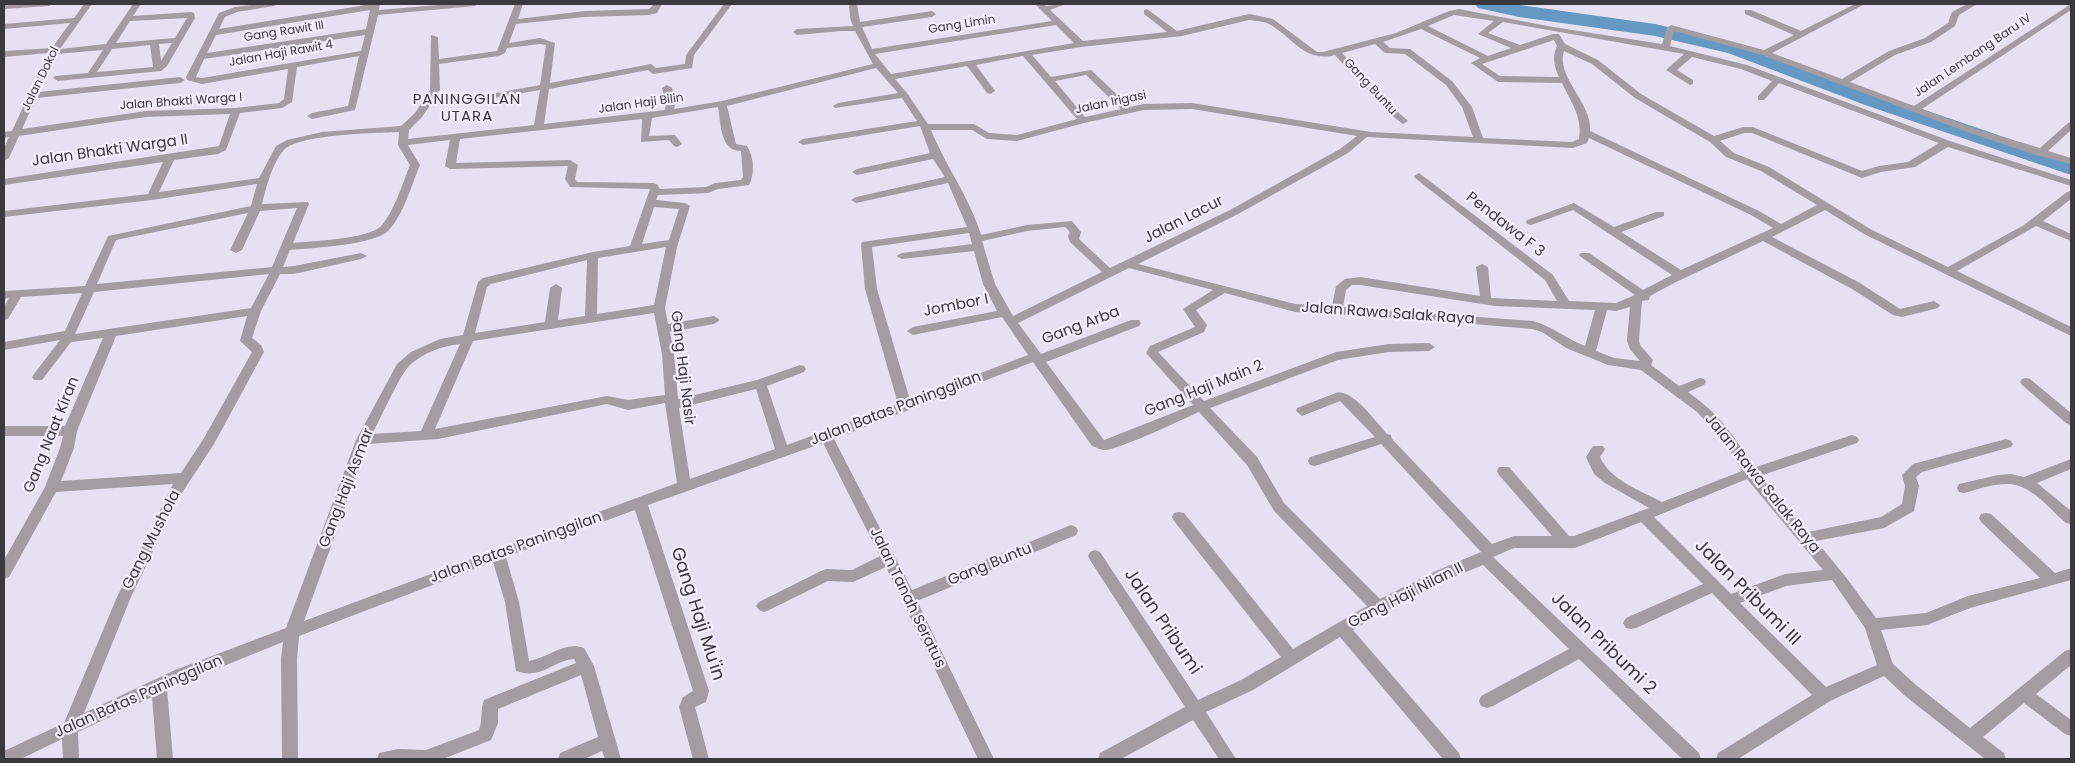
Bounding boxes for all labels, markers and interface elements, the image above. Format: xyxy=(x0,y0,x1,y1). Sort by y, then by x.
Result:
street label: Jalan Lembang Baru IV xyxy=(1912,11,2034,101)
street label: Gang Limin xyxy=(928,13,996,37)
street label: Gang Rawit III xyxy=(243,19,325,45)
street label: Jalan Haji Rawit 4 xyxy=(228,38,334,70)
street label: Jalan Dokol xyxy=(19,45,63,113)
street label: Gang Buntu xyxy=(1340,56,1400,118)
street label: Jalan Irigasi xyxy=(1074,88,1148,118)
street label: Jalan Bhakti Warga I xyxy=(119,91,243,113)
district label: PANINGGILAN UTARA xyxy=(411,91,523,126)
street label: Jalan Haji Bilin xyxy=(597,91,685,117)
street label: Jalan Bhakti Warga II xyxy=(31,131,189,171)
street label: Pendawa F 3 xyxy=(1462,189,1548,261)
street label: Jalan Lacur xyxy=(1141,192,1227,248)
street label: Jombor I xyxy=(922,291,990,321)
street label: Jalan Rawa Salak Raya xyxy=(1301,299,1475,329)
street label: Gang Arba xyxy=(1040,303,1122,349)
street label: Gang Haji Nasir xyxy=(666,310,698,426)
street label: Gang Haji Main 2 xyxy=(1142,357,1266,421)
street label: Jalan Batas Paninggilan xyxy=(808,368,984,450)
street label: Gang Naat Kiran xyxy=(20,374,84,496)
street label: Jalan Rawa Salak Raya xyxy=(1700,411,1824,557)
street label: Gang Haji Asmar xyxy=(316,426,378,550)
street label: Gang Mushola xyxy=(119,487,185,593)
street label: Jalan Batas Paninggilan xyxy=(428,509,604,587)
street label: Jalan Tanah Seratus xyxy=(865,525,949,671)
street label: Jalan Pribumi III xyxy=(1690,536,1804,650)
street label: Gang Buntu xyxy=(945,540,1035,590)
street label: Gang Haji Mu'in xyxy=(665,545,729,683)
street label: Gang Haji Nilan II xyxy=(1346,559,1466,633)
street label: Jalan Pribumi xyxy=(1119,565,1205,679)
street label: Jalan Pribumi 2 xyxy=(1546,588,1660,700)
street label: Jalan Batas Paninggilan xyxy=(52,652,226,742)

